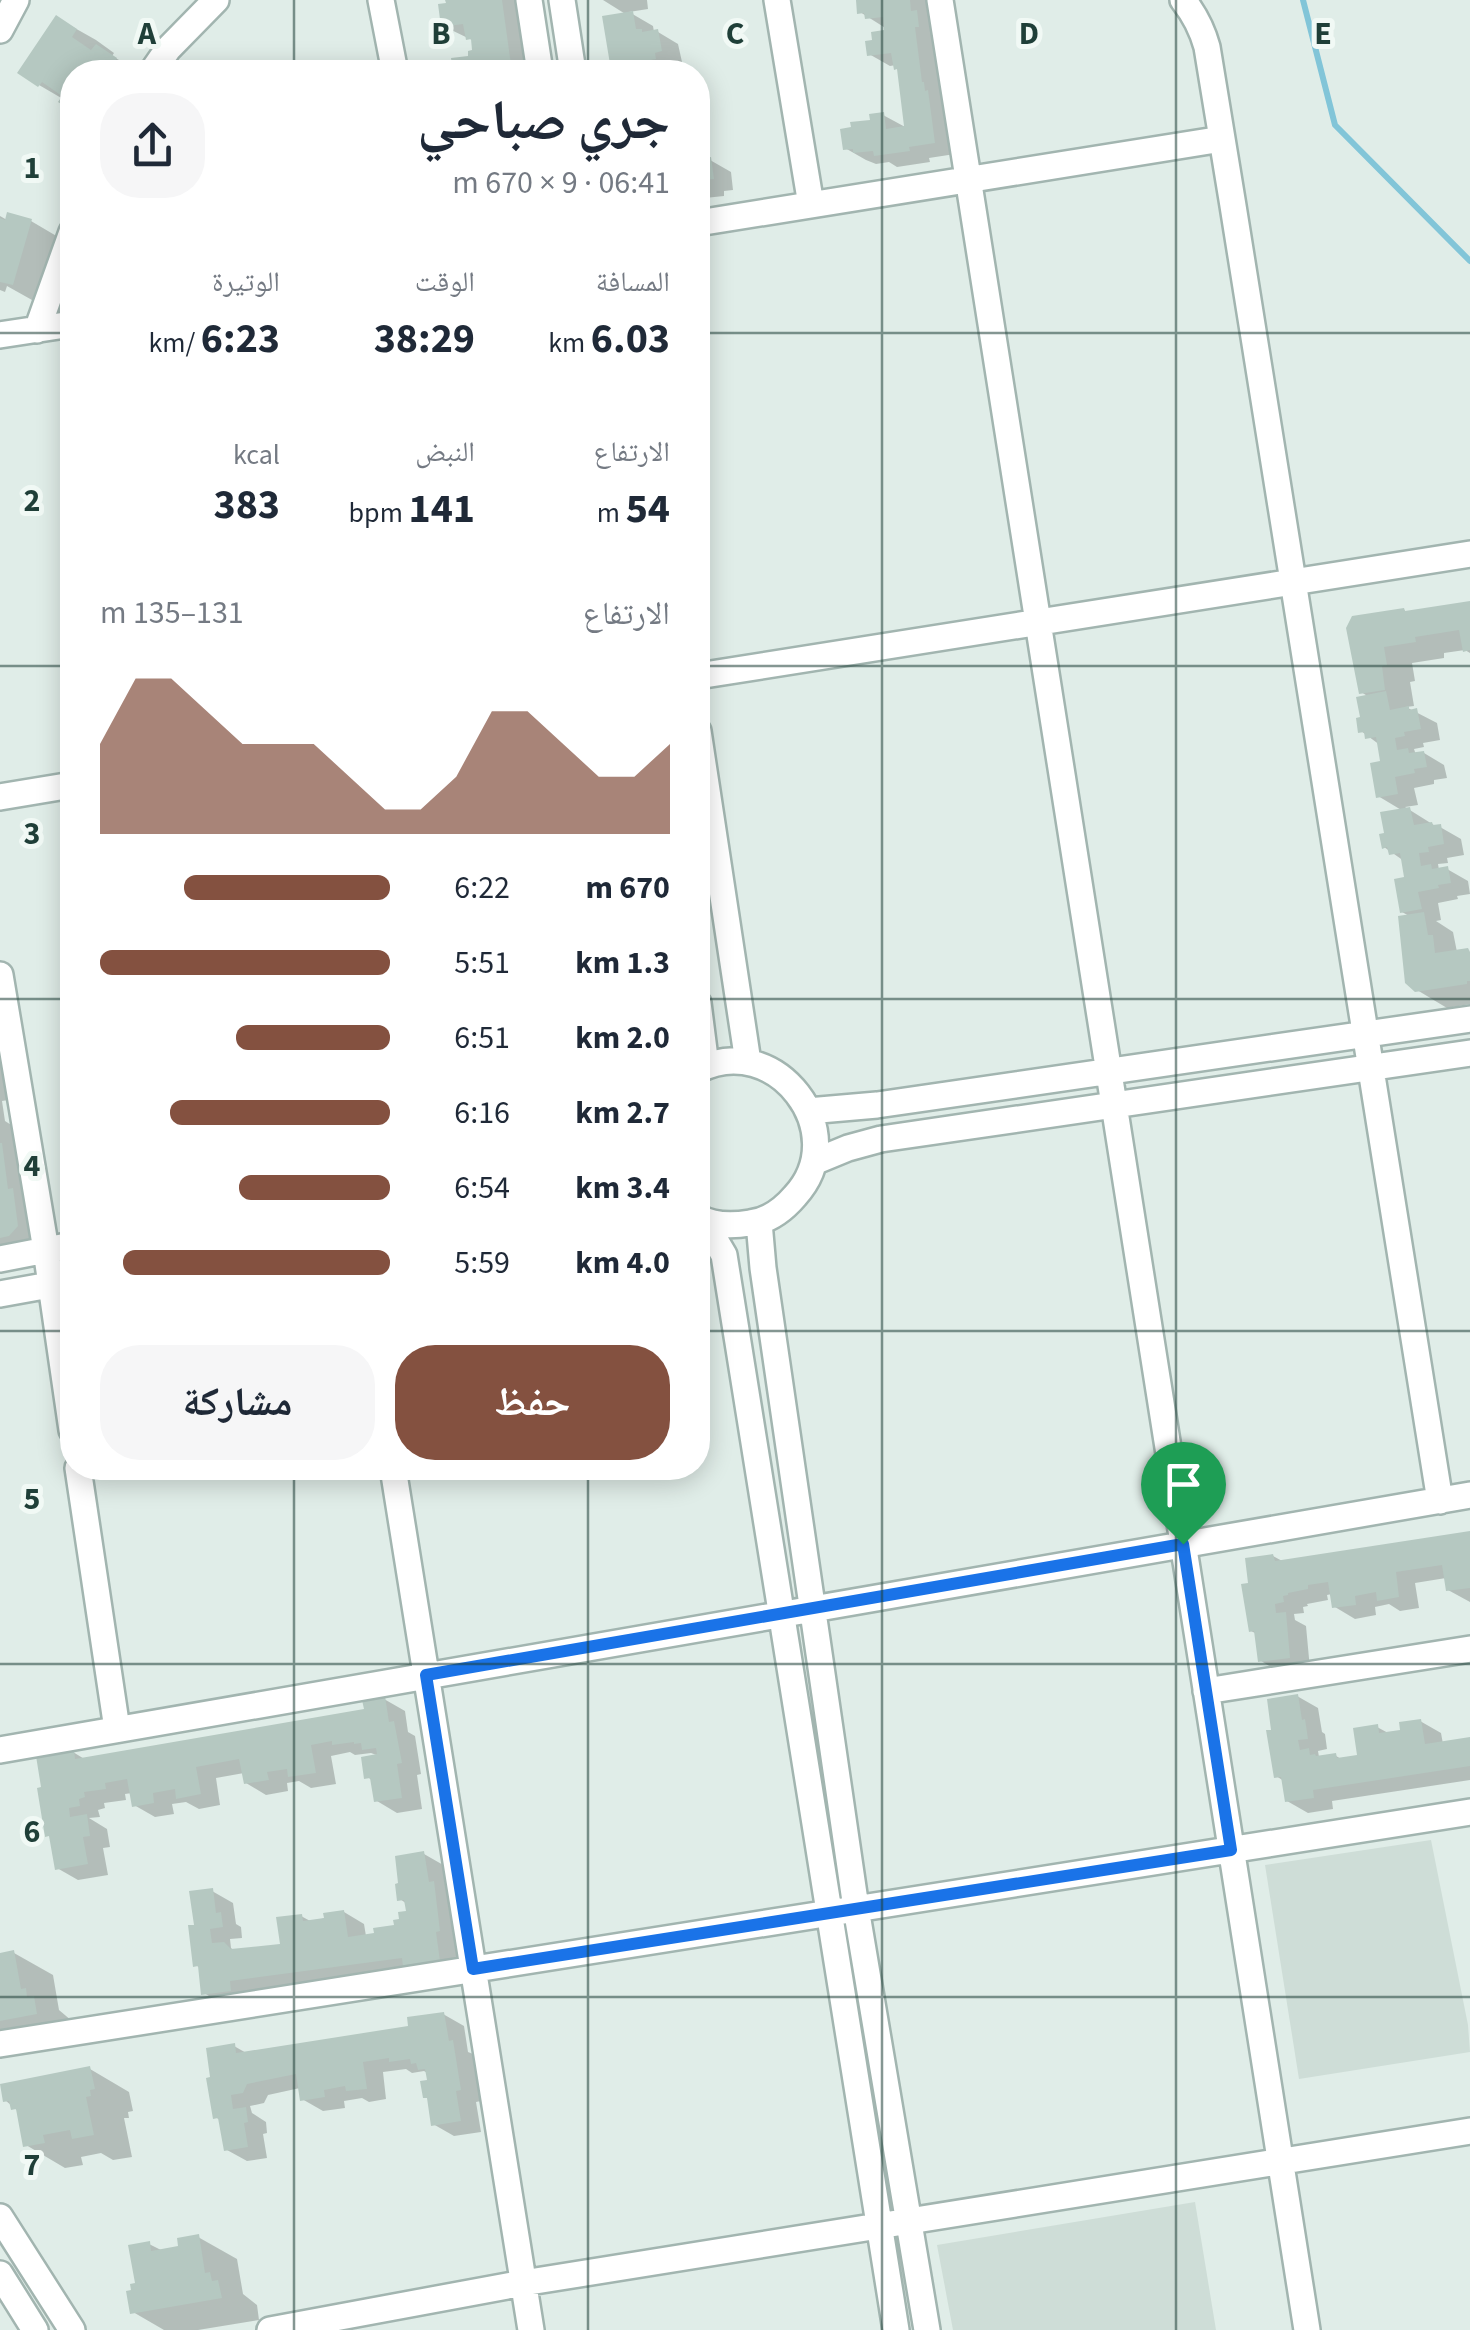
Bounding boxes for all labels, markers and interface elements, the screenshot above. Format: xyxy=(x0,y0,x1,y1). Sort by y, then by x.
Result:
text: A xyxy=(137,11,157,57)
text: B xyxy=(431,11,451,57)
text: C xyxy=(726,11,744,57)
text: D xyxy=(1019,11,1039,57)
text: E xyxy=(1314,11,1332,57)
text: جري صباحي xyxy=(417,83,670,161)
button: share xyxy=(100,93,205,198)
text: 1 xyxy=(24,145,40,191)
text: 06:41 · 9 × 670 m xyxy=(452,160,670,206)
text: الوتيرة xyxy=(212,262,280,302)
text: الوقت xyxy=(415,262,475,302)
text: المسافة xyxy=(596,262,670,302)
text: 6:23 xyxy=(201,309,280,369)
text: 38:29 xyxy=(374,309,475,369)
text: 6.03 xyxy=(591,309,670,369)
text: /km xyxy=(148,323,201,363)
text: km xyxy=(548,323,591,363)
text: النبض xyxy=(415,432,475,472)
text: الارتفاع xyxy=(594,432,670,472)
text: kcal xyxy=(233,435,280,475)
text: 383 xyxy=(213,475,280,535)
text: 2 xyxy=(24,478,40,524)
text: 141 xyxy=(408,479,475,539)
text: 54 xyxy=(626,479,670,539)
text: bpm xyxy=(349,493,408,533)
text: m xyxy=(597,493,626,533)
text: 131–135 m xyxy=(100,590,244,636)
text: الارتفاع xyxy=(583,591,670,637)
text: 3 xyxy=(24,811,40,857)
text: 6:22 xyxy=(454,865,510,911)
text: 670 m xyxy=(585,865,670,911)
text: 5:51 xyxy=(454,940,510,986)
text: 1.3 km xyxy=(575,940,670,986)
text: 6:51 xyxy=(454,1015,510,1061)
text: 2.0 km xyxy=(575,1015,670,1061)
text: 6:16 xyxy=(454,1090,510,1136)
text: 2.7 km xyxy=(575,1090,670,1136)
text: 4 xyxy=(24,1143,41,1189)
text: 6:54 xyxy=(454,1165,510,1211)
text: 3.4 km xyxy=(575,1165,670,1211)
text: 5:59 xyxy=(454,1240,510,1286)
text: 4.0 km xyxy=(575,1240,670,1286)
button: مشاركة xyxy=(100,1345,375,1460)
button: حفظ xyxy=(395,1345,670,1460)
pin xyxy=(1141,1442,1226,1545)
icon: arrive xyxy=(1156,1457,1211,1512)
text: 5 xyxy=(24,1476,40,1522)
text: 6 xyxy=(24,1809,40,1855)
text: 7 xyxy=(24,2142,40,2188)

